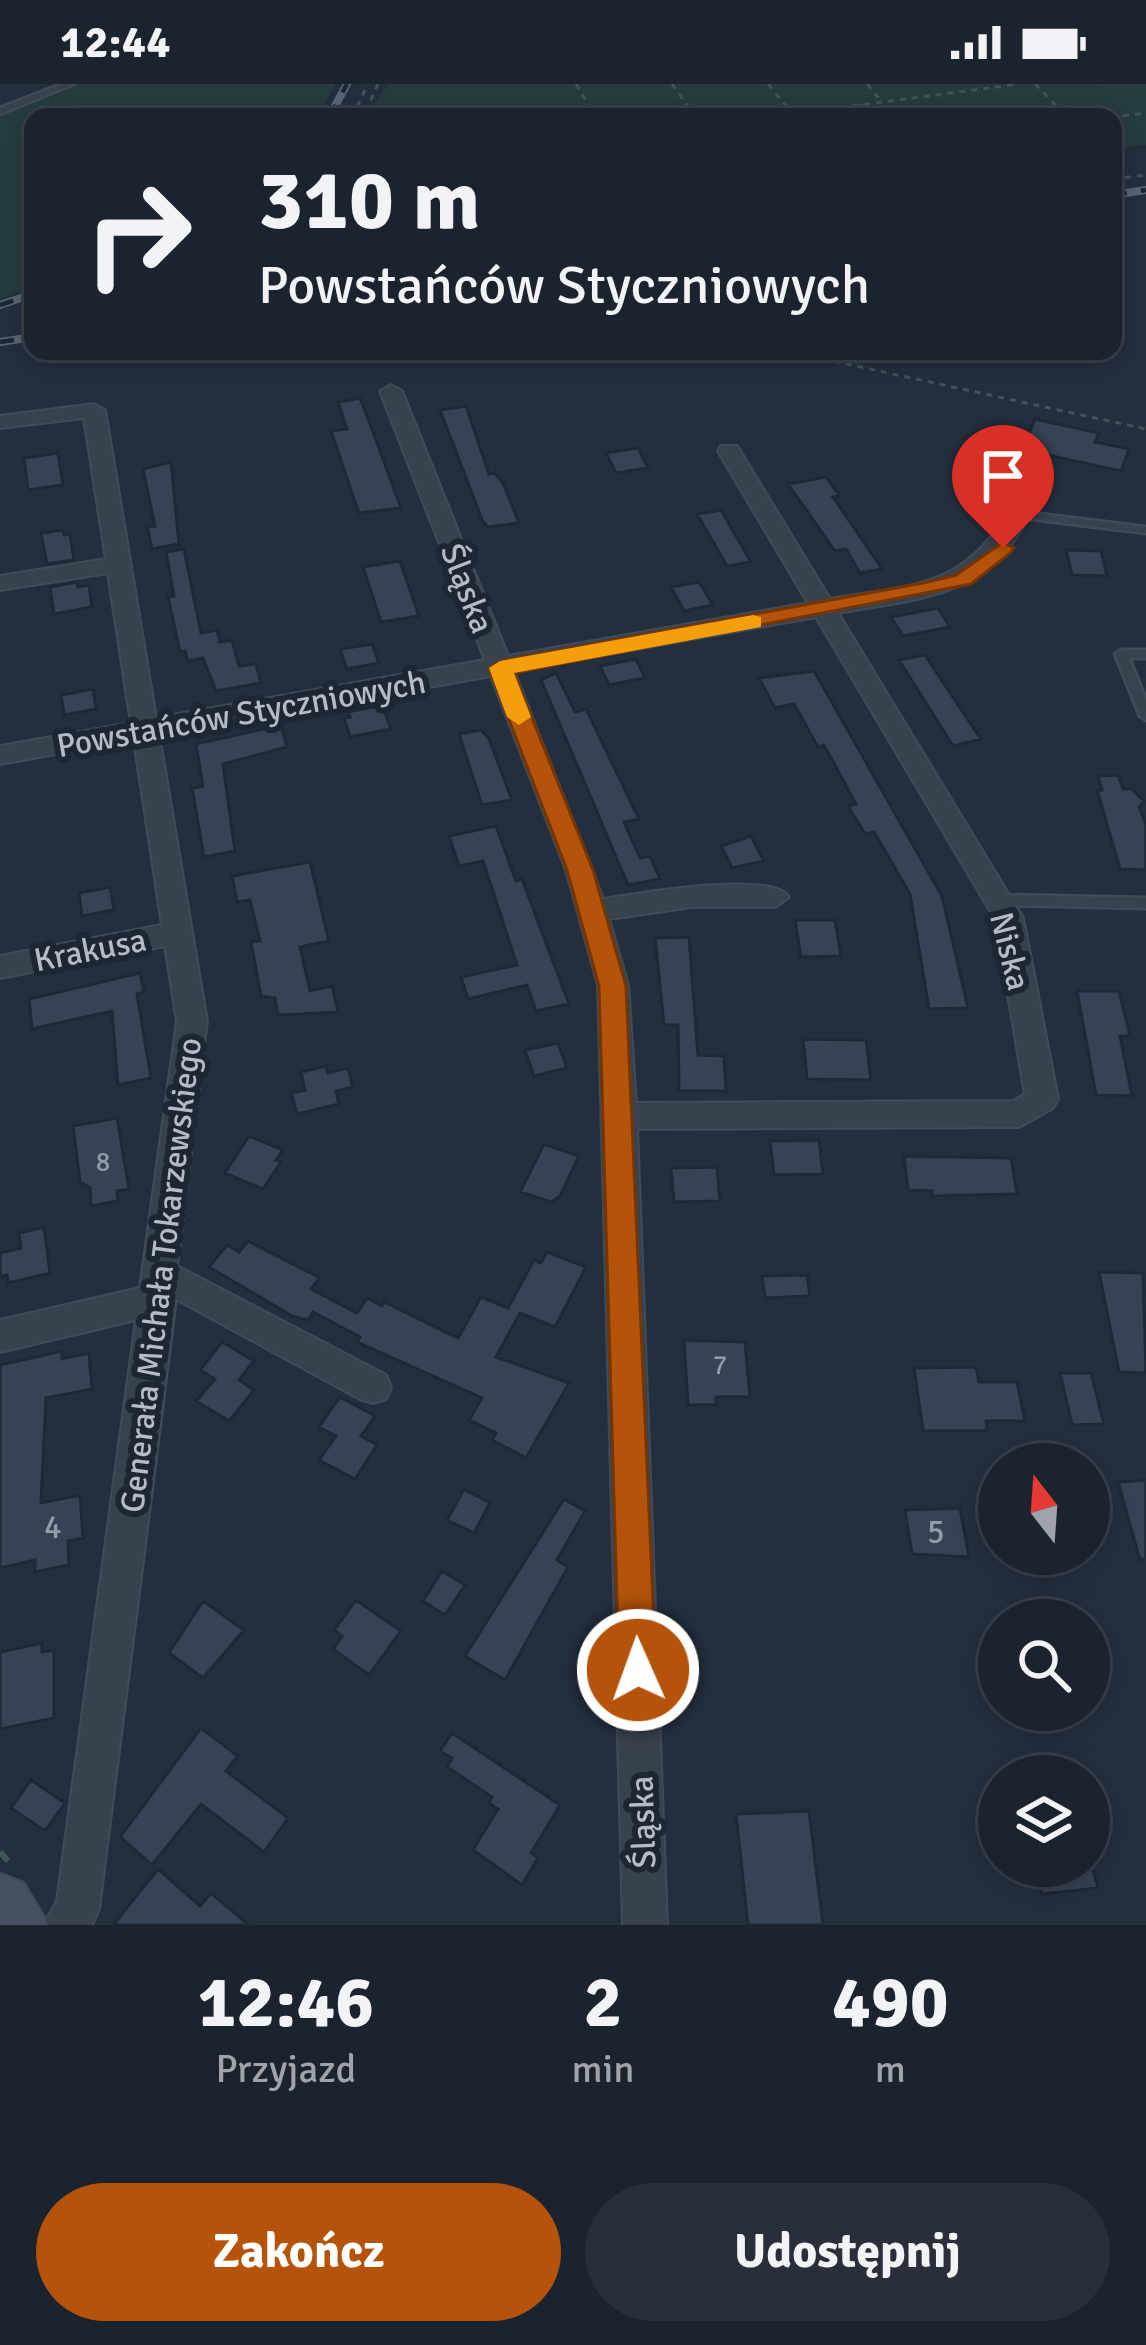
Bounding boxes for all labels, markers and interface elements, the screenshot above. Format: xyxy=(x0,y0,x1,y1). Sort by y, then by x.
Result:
text: 12:44 xyxy=(60,15,170,70)
text: 310 m xyxy=(258,149,480,253)
icon: right xyxy=(60,156,216,312)
text: Powstańców Styczniowych xyxy=(258,252,870,319)
pin xyxy=(952,425,1054,548)
icon: arrive xyxy=(970,443,1036,509)
street label: Śląska xyxy=(431,538,502,639)
street label: Powstańców Styczniowych xyxy=(54,662,429,767)
street label: Niska xyxy=(980,908,1039,995)
street label: Krakusa xyxy=(31,920,150,981)
street label: Generała Michała Tokarzewskiego xyxy=(112,1035,211,1515)
house number: 8 xyxy=(96,1146,110,1179)
house number: 7 xyxy=(713,1349,727,1382)
north arrow xyxy=(978,1443,1110,1575)
map controls xyxy=(978,1443,1110,1887)
house number: 4 xyxy=(44,1507,62,1548)
house number: 5 xyxy=(927,1512,945,1553)
button: search xyxy=(978,1599,1110,1731)
position arrow xyxy=(575,1607,701,1733)
button: layers xyxy=(978,1755,1110,1887)
street label: Śląska xyxy=(621,1775,666,1869)
text: 12:46 xyxy=(197,1958,374,2047)
text: 2 xyxy=(584,1958,622,2047)
text: 490 xyxy=(832,1958,949,2047)
text: Przyjazd xyxy=(215,2045,356,2093)
text: min xyxy=(572,2045,635,2093)
text: m xyxy=(875,2045,906,2093)
button: Zakończ xyxy=(36,2183,561,2321)
button: Udostępnij xyxy=(585,2183,1110,2321)

